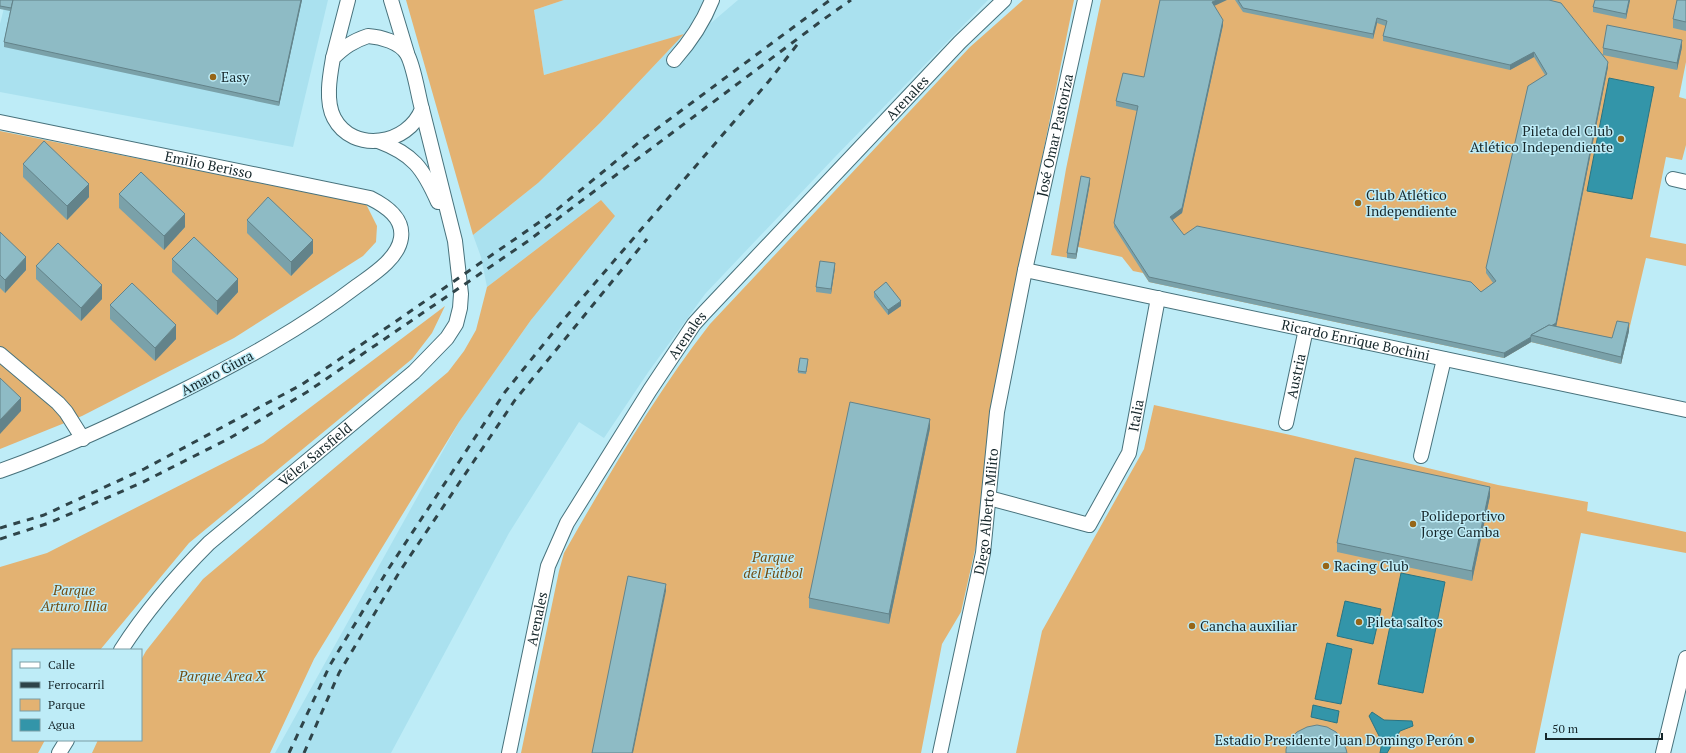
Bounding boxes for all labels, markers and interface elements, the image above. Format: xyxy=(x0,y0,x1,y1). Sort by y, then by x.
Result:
place label: Easy xyxy=(221,67,250,86)
street label: Arenales xyxy=(881,71,933,124)
marker: Easy xyxy=(208,72,218,82)
street label: José Omar Pastoriza xyxy=(1032,72,1077,198)
place label: Pileta del Club Atlético Independiente xyxy=(1470,121,1613,156)
marker: Pileta del Club Atlético Independiente xyxy=(1616,134,1626,144)
street label: Emilio Berisso xyxy=(163,146,255,183)
place label: Club Atlético Independiente xyxy=(1366,185,1457,220)
marker: Club Atlético Independiente xyxy=(1353,198,1363,208)
street label: Arenales xyxy=(663,307,710,363)
street label: Ricardo Enrique Bochini xyxy=(1280,315,1432,365)
street label: Amaro Giura xyxy=(177,345,256,400)
street label: Austria xyxy=(1281,352,1310,400)
street label: Italia xyxy=(1123,398,1148,433)
street label: Vélez Sarsfield xyxy=(274,418,356,490)
street label: Diego Alberto Milito xyxy=(969,447,1002,577)
place label: Polideportivo Jorge Camba xyxy=(1421,506,1505,541)
marker: Polideportivo Jorge Camba xyxy=(1408,519,1418,529)
park label: Parque del Fútbol xyxy=(743,547,803,582)
place label: Racing Club xyxy=(1334,556,1409,575)
marker: Racing Club xyxy=(1321,561,1331,571)
park label: Parque Arturo Illia xyxy=(40,580,107,615)
street label: Arenales xyxy=(522,590,551,648)
place label: Pileta saltos xyxy=(1367,612,1443,631)
place label: Cancha auxiliar xyxy=(1200,616,1298,635)
marker: Pileta saltos xyxy=(1354,617,1364,627)
marker: Cancha auxiliar xyxy=(1187,621,1197,631)
legend xyxy=(12,649,142,741)
text: Calle xyxy=(48,657,75,672)
park label: Parque Area X xyxy=(178,666,267,685)
text: Ferrocarril xyxy=(48,677,105,692)
text: Parque xyxy=(48,697,85,712)
scale bar xyxy=(1546,715,1662,741)
text: Agua xyxy=(48,717,75,732)
text: 50 m xyxy=(1552,721,1579,736)
place label: Estadio Presidente Juan Domingo Perón xyxy=(1215,730,1464,749)
marker: Estadio Presidente Juan Domingo Perón xyxy=(1466,735,1476,745)

